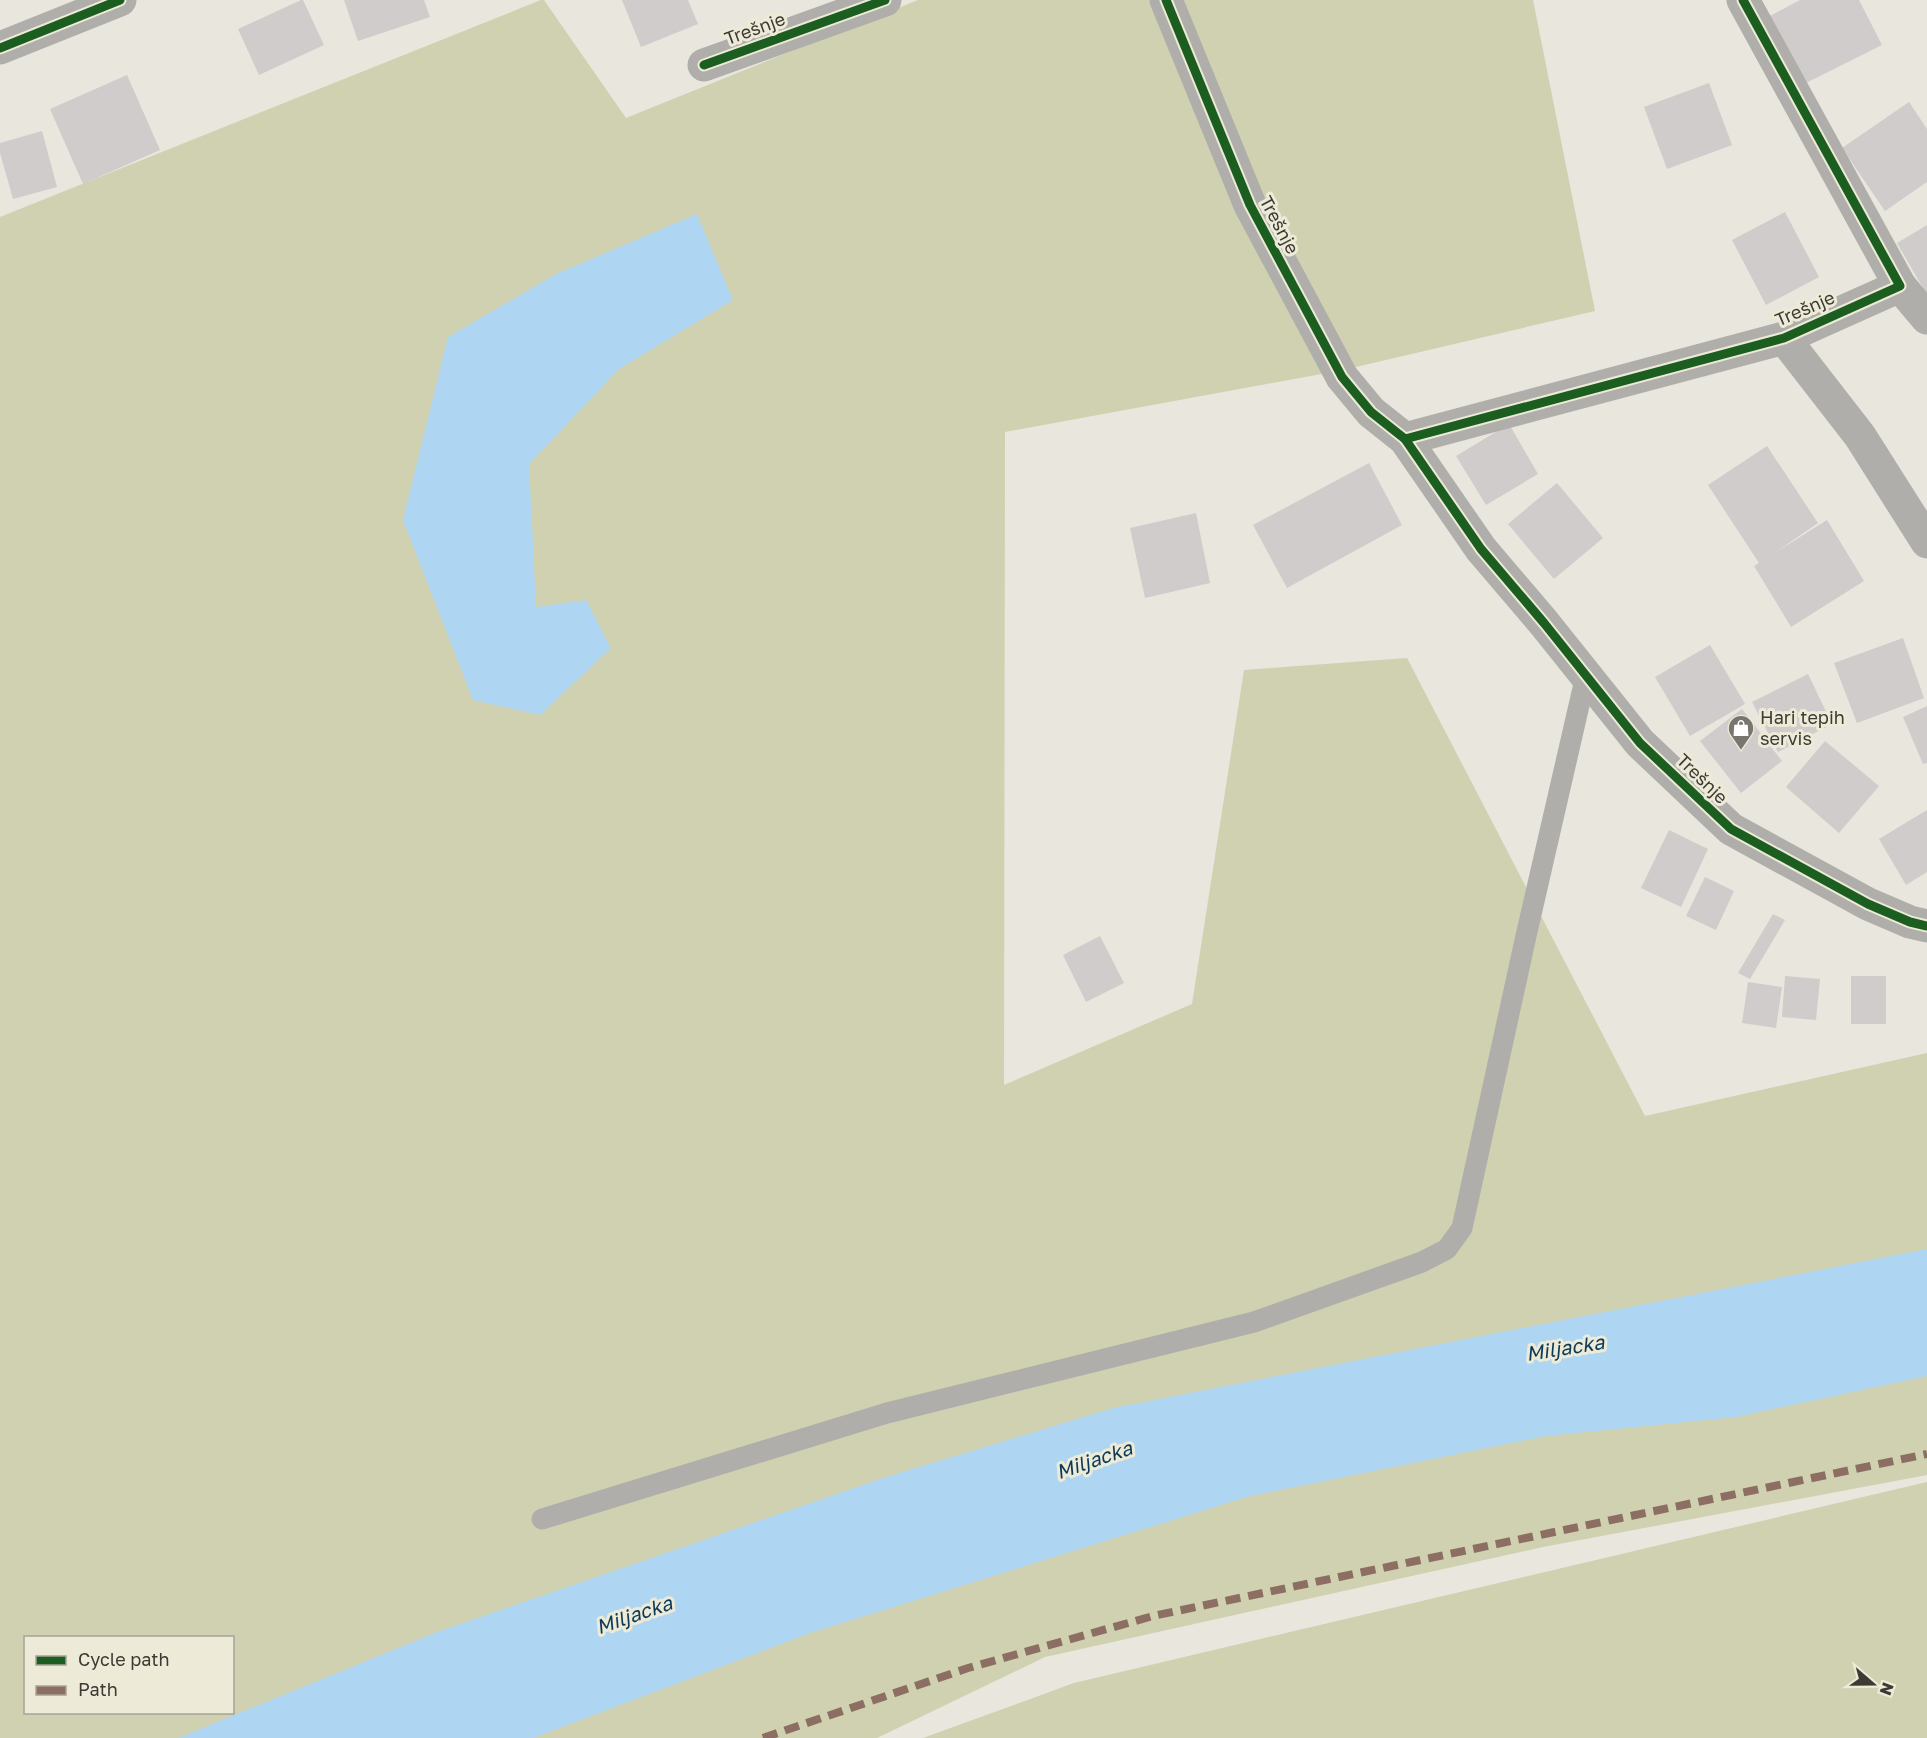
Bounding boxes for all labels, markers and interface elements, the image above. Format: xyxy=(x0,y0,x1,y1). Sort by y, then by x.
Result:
street label: Trešnje xyxy=(721,7,788,49)
street label: Trešnje xyxy=(1255,192,1304,257)
street label: Trešnje xyxy=(1771,286,1838,330)
place label: Hari tepih servis xyxy=(1760,706,1845,749)
shop icon: Hari tepih servis xyxy=(1726,713,1756,751)
street label: Trešnje xyxy=(1673,749,1733,808)
water label: Miljacka xyxy=(1524,1329,1607,1366)
water label: Miljacka xyxy=(1052,1435,1136,1484)
water label: Miljacka xyxy=(592,1590,676,1639)
legend xyxy=(24,1636,234,1714)
text: Cycle path xyxy=(78,1648,170,1670)
north arrow xyxy=(1843,1654,1903,1714)
text: Path xyxy=(78,1678,118,1700)
text: N xyxy=(1876,1680,1899,1698)

